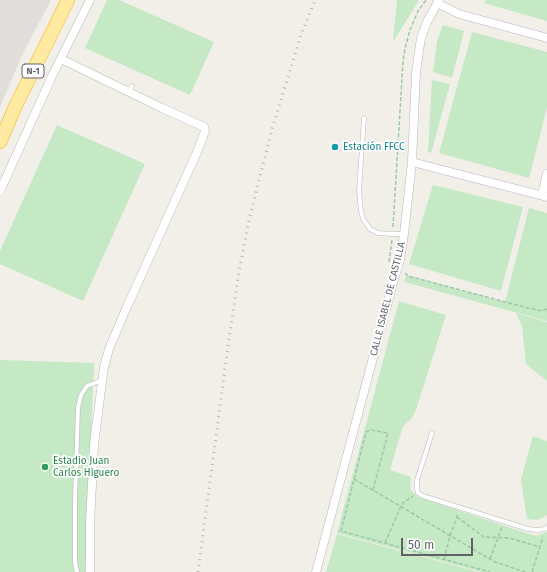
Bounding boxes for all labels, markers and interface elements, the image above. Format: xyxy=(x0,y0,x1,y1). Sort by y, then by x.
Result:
road number: N-1 xyxy=(22,64,44,78)
place label: Estación FFCC xyxy=(343,141,405,153)
marker: Estación FFCC xyxy=(330,142,340,152)
street label: CALLE ISABEL DE CASTILLA xyxy=(368,241,408,357)
place label: Estadio Juan Carlos Higuero xyxy=(53,455,119,478)
marker: Estadio Juan Carlos Higuero xyxy=(40,462,50,472)
scale bar xyxy=(403,530,475,556)
text: 50 m xyxy=(408,538,434,552)

